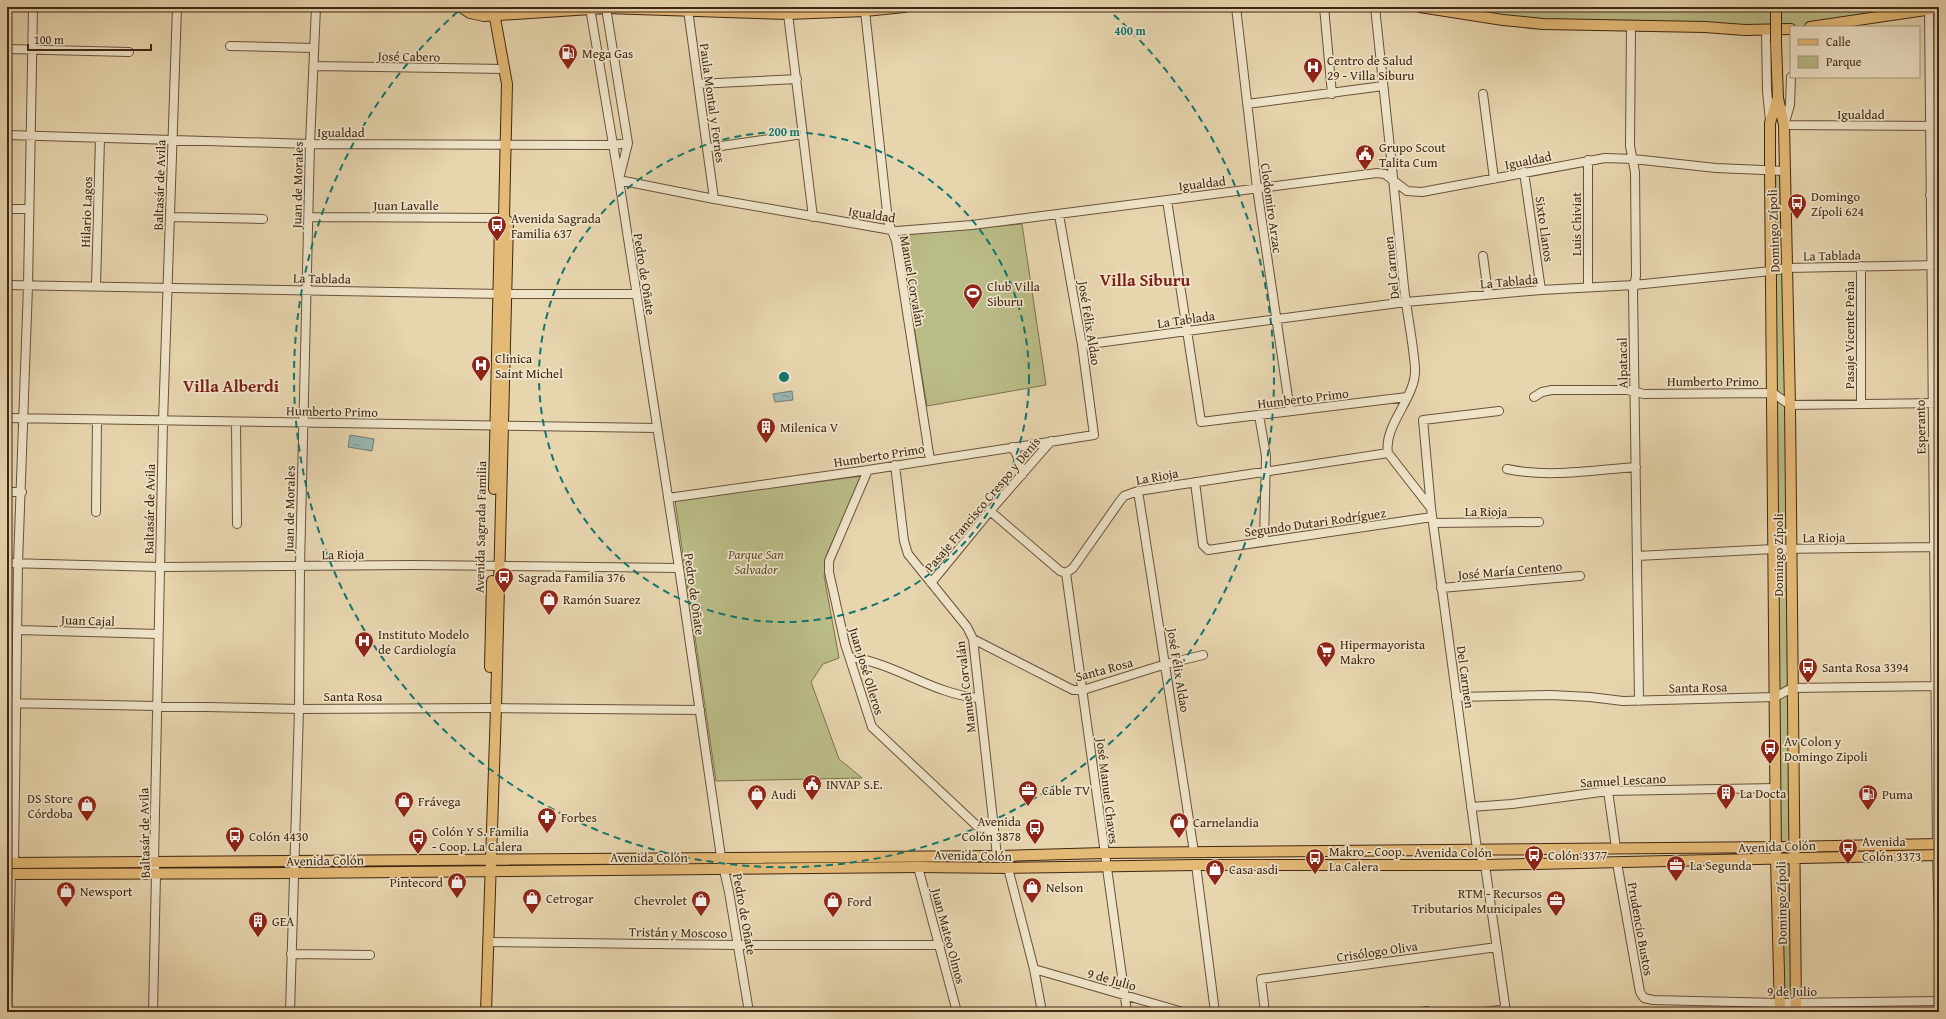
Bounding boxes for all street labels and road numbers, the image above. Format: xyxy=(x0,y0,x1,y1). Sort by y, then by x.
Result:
street label: Paula Montal y Fornes xyxy=(695,42,730,164)
street label: José Cabero xyxy=(375,46,441,67)
street label: Igualdad xyxy=(1837,105,1885,124)
street label: Igualdad xyxy=(317,123,365,142)
street label: Baltasár de Avila xyxy=(148,139,171,231)
street label: Juan de Morales xyxy=(287,141,308,231)
street label: Igualdad xyxy=(1503,147,1553,174)
street label: Clodomiro Arzac xyxy=(1256,162,1287,255)
street label: Igualdad xyxy=(1177,171,1227,196)
street label: Hilario Lagos xyxy=(76,176,97,248)
street label: Domingo Zípoli xyxy=(1763,189,1784,273)
street label: Luis Chiviat xyxy=(1567,192,1586,256)
street label: Sixto Llanos xyxy=(1531,195,1559,263)
street label: Juan Lavalle xyxy=(371,196,439,215)
street label: Igualdad xyxy=(847,201,897,228)
street label: Pedro de Oñate xyxy=(629,232,660,316)
street label: Manuel Corvalán xyxy=(895,234,930,329)
street label: Del Carmen xyxy=(1379,235,1404,300)
street label: La Tablada xyxy=(1803,245,1862,266)
street label: La Tablada xyxy=(293,268,352,289)
street label: La Tablada xyxy=(1479,269,1540,293)
street label: José Félix Aldao xyxy=(1073,277,1106,367)
street label: Pasaje Vicente Peña xyxy=(1840,280,1859,389)
street label: La Tablada xyxy=(1156,306,1217,333)
street label: Alpatacal xyxy=(1613,337,1632,389)
street label: Humberto Primo xyxy=(1667,372,1759,391)
street label: Humberto Primo xyxy=(1256,383,1350,414)
street label: Esperanto xyxy=(1911,399,1930,455)
street label: Humberto Primo xyxy=(286,401,378,422)
street label: Pasaje Francisco Crespo y Denis xyxy=(920,433,1045,576)
street label: Humberto Primo xyxy=(832,439,926,472)
street label: Avenida Sagrada Familia xyxy=(470,460,491,593)
street label: Baltasár de Avila xyxy=(139,463,160,554)
street label: La Rioja xyxy=(1134,463,1181,490)
street label: Juan de Morales xyxy=(279,465,300,555)
street label: La Rioja xyxy=(1465,502,1508,521)
street label: Segundo Dutari Rodríguez xyxy=(1243,503,1387,542)
street label: Domingo Zípoli xyxy=(1769,513,1788,597)
street label: La Rioja xyxy=(1802,528,1846,547)
street label: La Rioja xyxy=(321,545,365,564)
street label: Pedro de Oñate xyxy=(679,552,710,636)
street label: José María Centeno xyxy=(1455,556,1563,585)
street label: Juan Cajal xyxy=(59,610,116,631)
street label: Juan José Olleros xyxy=(844,623,889,717)
street label: José Félix Aldao xyxy=(1162,624,1195,714)
street label: Manuel Corvalán xyxy=(950,639,981,734)
street label: Del Carmen xyxy=(1452,644,1479,710)
street label: Santa Rosa xyxy=(1073,652,1136,686)
street label: Santa Rosa xyxy=(1668,677,1728,698)
street label: Santa Rosa xyxy=(324,687,383,706)
street label: José Manuel Chaves xyxy=(1091,735,1123,845)
street label: Samuel Lescano xyxy=(1579,769,1667,792)
street label: Baltasár de Avila xyxy=(134,787,155,878)
street label: Avenida Colón xyxy=(1738,836,1817,857)
street label: Avenida Colón xyxy=(1414,843,1493,862)
street label: Avenida Colón xyxy=(934,845,1013,866)
street label: Avenida Colón xyxy=(610,848,689,867)
street label: Avenida Colón xyxy=(286,850,365,871)
street label: Domingo Zípoli xyxy=(1771,861,1792,945)
street label: Pedro de Oñate xyxy=(728,872,761,956)
street label: Prudencio Bustos xyxy=(1623,881,1658,977)
street label: Juan Mateo Olmos xyxy=(926,884,970,986)
street label: Tristán y Moscoso xyxy=(629,922,728,943)
street label: Crisólogo Oliva xyxy=(1335,936,1420,967)
street label: 9 de Julio xyxy=(1085,963,1139,996)
street label: 9 de Julio xyxy=(1767,982,1817,1001)

